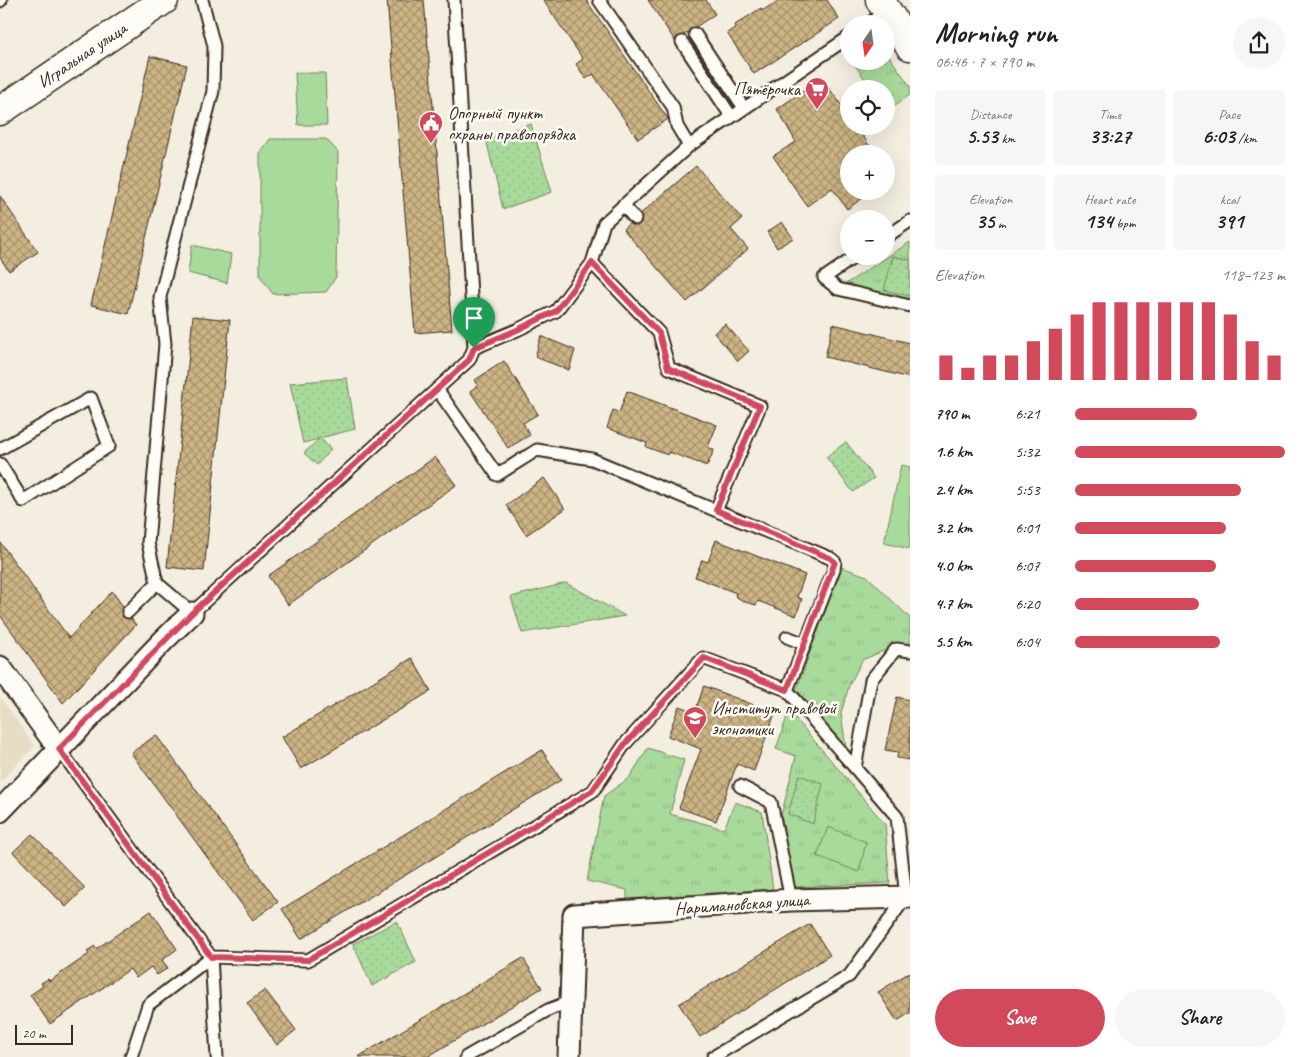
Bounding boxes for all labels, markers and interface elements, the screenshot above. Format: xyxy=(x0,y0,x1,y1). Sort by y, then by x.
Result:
north arrow xyxy=(840,15,895,70)
map controls xyxy=(840,15,895,265)
text: Morning run xyxy=(935,15,1057,50)
street label: Игральная улица xyxy=(33,16,132,93)
button: share xyxy=(1233,17,1285,69)
text: 06:46 · 7 × 790 m xyxy=(935,52,1034,72)
supermarket icon: Пятёрочка xyxy=(804,76,830,110)
place label: Пятёрочка xyxy=(734,78,802,100)
button: locate xyxy=(840,80,895,135)
place label: Опорный пункт охраны правопорядка xyxy=(448,102,577,145)
text: Distance xyxy=(970,106,1012,123)
text: Time xyxy=(1099,106,1121,123)
text: Pace xyxy=(1219,106,1240,123)
public building icon: Опорный пункт охраны правопорядка xyxy=(418,110,444,144)
text: 5.53 xyxy=(966,123,998,149)
text: 33:27 xyxy=(1089,123,1131,149)
text: 6:03 xyxy=(1202,123,1235,149)
text: km xyxy=(998,130,1015,147)
text: /km xyxy=(1235,130,1257,147)
button: + xyxy=(840,145,895,200)
text: Elevation xyxy=(969,191,1012,208)
text: Heart rate xyxy=(1084,191,1136,208)
text: kcal xyxy=(1220,191,1239,208)
text: 35 xyxy=(976,208,994,234)
text: 134 xyxy=(1085,208,1113,234)
text: 391 xyxy=(1215,208,1243,234)
button: − xyxy=(840,210,895,265)
text: m xyxy=(994,215,1006,232)
text: bpm xyxy=(1113,215,1135,232)
text: Elevation xyxy=(935,265,984,285)
text: 118–123 m xyxy=(1222,265,1285,285)
pin xyxy=(453,297,495,348)
icon: arrive xyxy=(460,304,488,332)
text: 790 m xyxy=(935,404,969,424)
text: 6:21 xyxy=(1015,404,1040,424)
text: 1.6 km xyxy=(935,442,973,462)
text: 5:32 xyxy=(1015,442,1040,462)
text: 2.4 km xyxy=(935,480,972,500)
text: 5:53 xyxy=(1015,480,1040,500)
text: 3.2 km xyxy=(935,518,972,538)
text: 6:01 xyxy=(1015,518,1040,538)
text: 4.0 km xyxy=(935,556,972,576)
text: 6:07 xyxy=(1015,556,1040,576)
text: 4.7 km xyxy=(935,594,972,614)
text: 6:20 xyxy=(1015,594,1040,614)
text: 5.5 km xyxy=(935,632,972,652)
text: 6:04 xyxy=(1015,632,1040,652)
place label: Институт правовой экономики xyxy=(712,697,838,740)
school or university icon: Институт правовой экономики xyxy=(682,705,708,739)
street label: Наримановская улица xyxy=(674,888,812,920)
button: Save xyxy=(935,989,1105,1047)
button: Share xyxy=(1115,989,1285,1047)
scale bar xyxy=(15,1022,72,1045)
text: 20 m xyxy=(22,1025,46,1042)

